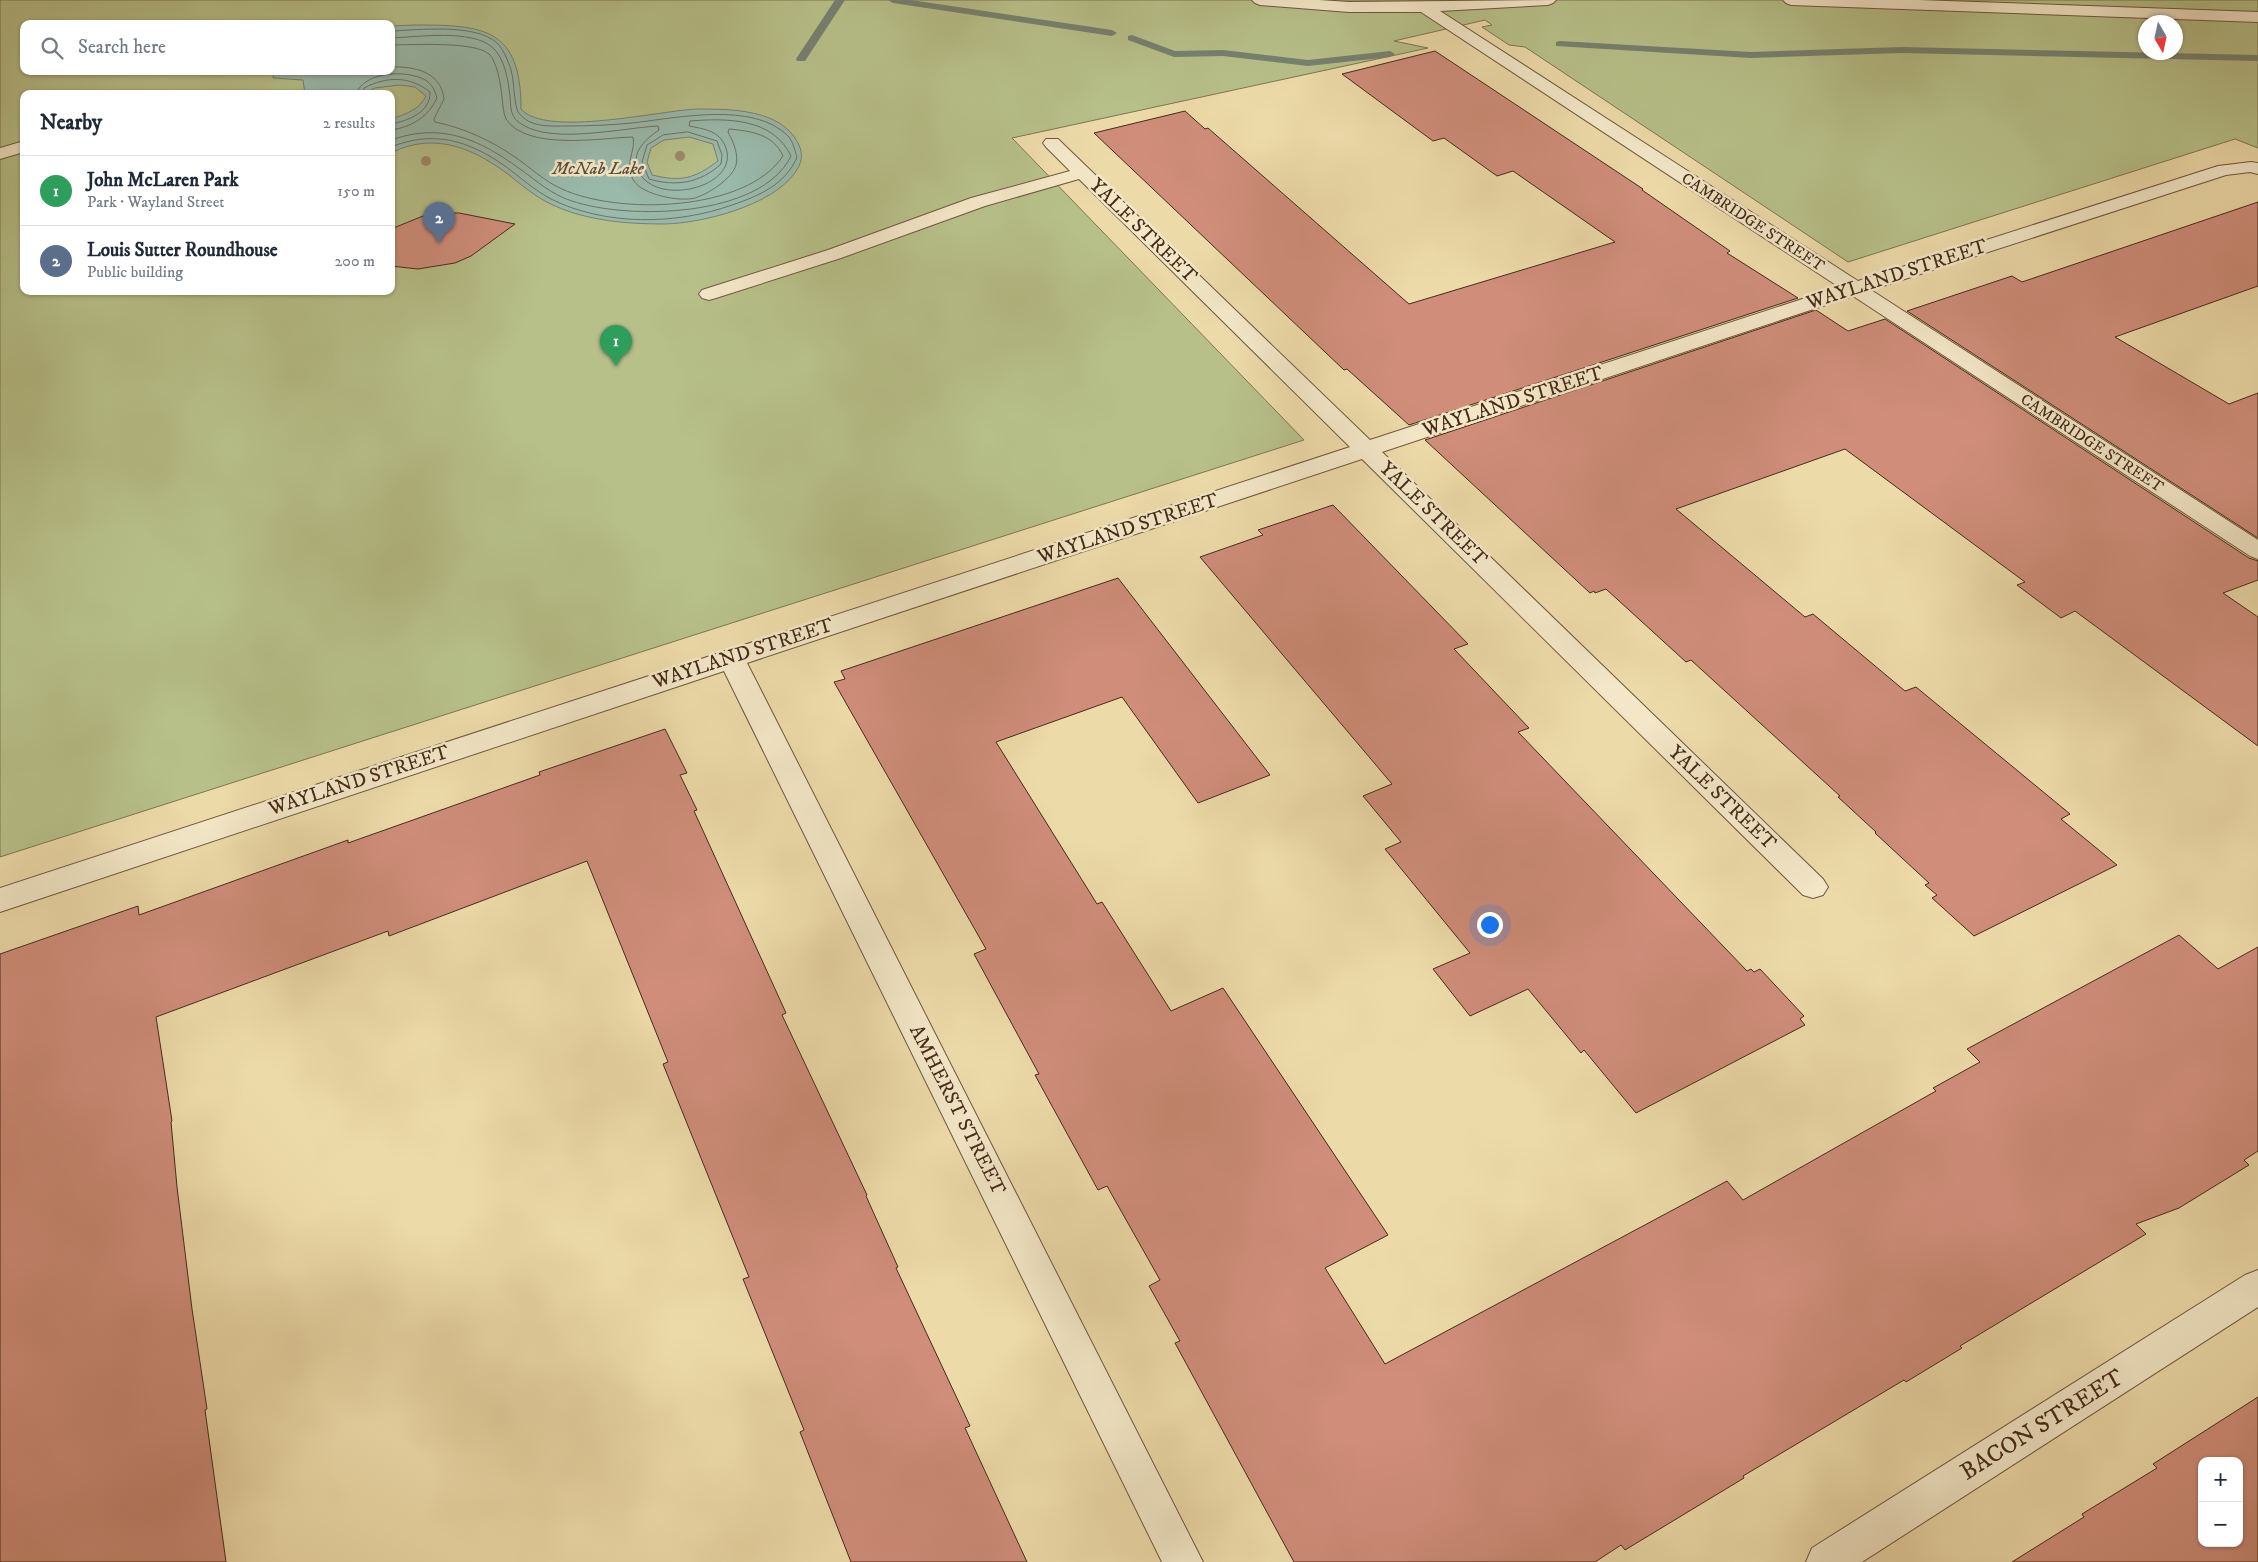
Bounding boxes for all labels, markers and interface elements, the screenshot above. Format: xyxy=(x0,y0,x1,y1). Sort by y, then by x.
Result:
north arrow xyxy=(2138,15,2183,60)
search box xyxy=(20,20,395,75)
icon: search xyxy=(38,34,66,62)
text: Search here xyxy=(78,36,166,59)
text: Nearby xyxy=(40,110,102,136)
text: 2 results xyxy=(323,113,375,133)
water label: McNab Lake xyxy=(550,158,644,180)
street label: CAMBRIDGE STREET xyxy=(1678,168,1828,276)
text: John McLaren Park xyxy=(87,169,239,192)
street label: YALE STREET xyxy=(1084,173,1202,289)
text: 1 xyxy=(53,181,59,201)
text: 150 m xyxy=(337,181,375,201)
text: Park · Wayland Street xyxy=(87,192,225,212)
pin: 2 xyxy=(423,202,455,243)
street label: WAYLAND STREET xyxy=(1803,234,1990,316)
text: Louis Sutter Roundhouse xyxy=(87,239,278,262)
text: 2 xyxy=(52,251,60,271)
text: 200 m xyxy=(334,251,375,271)
text: Public building xyxy=(87,262,183,282)
pin: 1 xyxy=(600,325,632,366)
street label: WAYLAND STREET xyxy=(1419,361,1606,443)
street label: CAMBRIDGE STREET xyxy=(2017,389,2167,497)
street label: YALE STREET xyxy=(1374,456,1492,572)
street label: WAYLAND STREET xyxy=(1034,488,1221,570)
street label: WAYLAND STREET xyxy=(649,613,836,695)
street label: WAYLAND STREET xyxy=(265,740,452,822)
street label: YALE STREET xyxy=(1663,740,1781,856)
your location xyxy=(1477,912,1503,938)
street label: AMHERST STREET xyxy=(903,1021,1011,1199)
street label: BACON STREET xyxy=(1955,1363,2129,1487)
map controls xyxy=(2198,1457,2243,1547)
button: + xyxy=(2198,1457,2243,1502)
button: − xyxy=(2198,1502,2243,1547)

